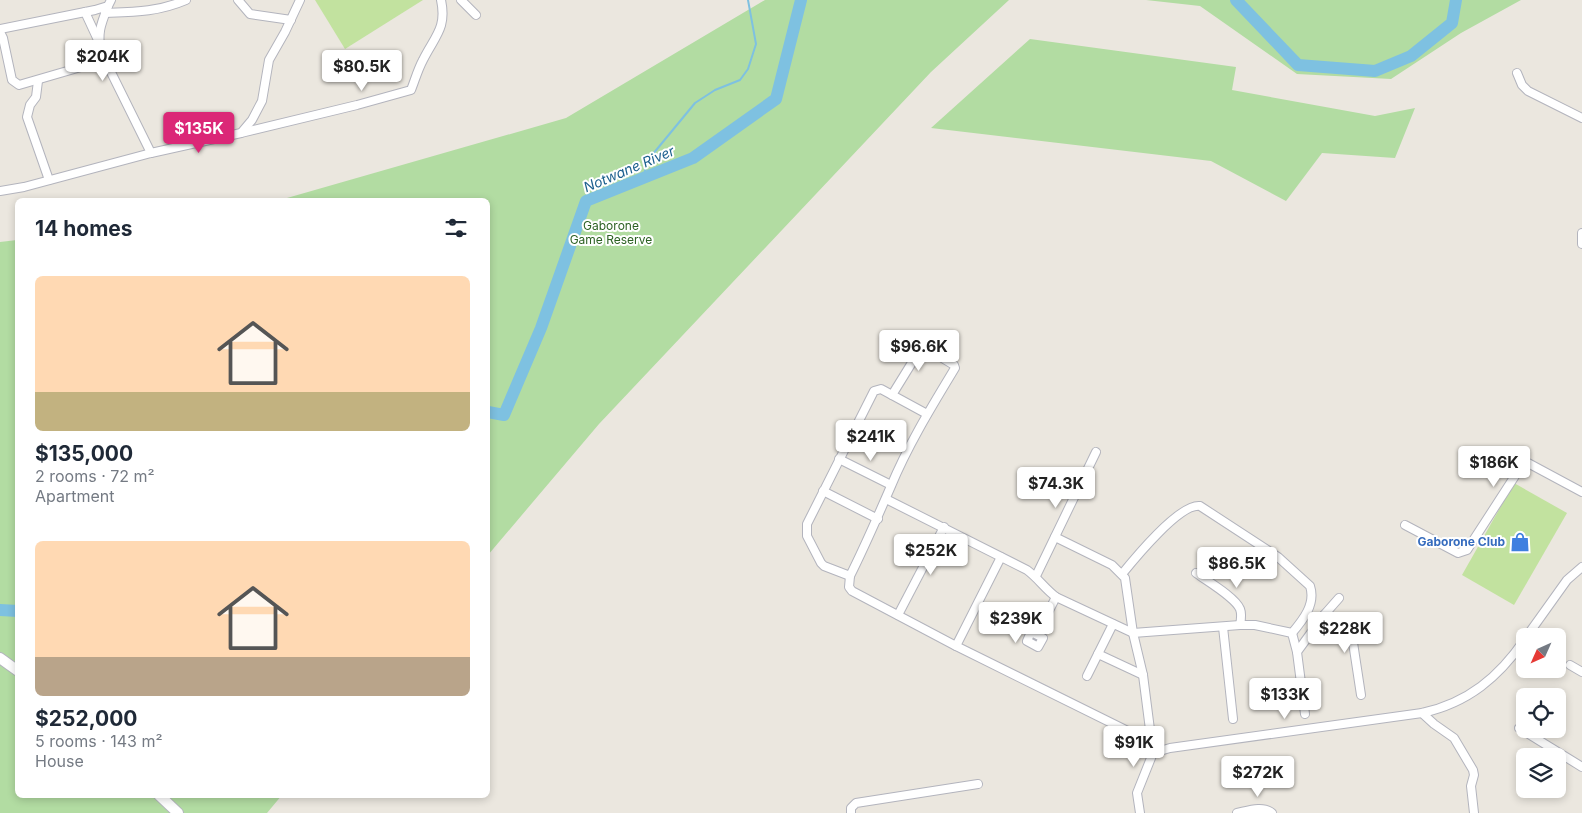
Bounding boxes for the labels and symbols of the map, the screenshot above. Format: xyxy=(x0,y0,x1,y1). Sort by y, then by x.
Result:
pin: $204K xyxy=(68,39,138,82)
pin: $80.5K xyxy=(321,49,403,92)
pin: $135K xyxy=(164,112,234,154)
water label: Notwane River xyxy=(581,141,678,195)
park label: Gaborone Game Reserve xyxy=(570,218,652,247)
pin: $96.6K xyxy=(878,330,960,372)
pin: $241K xyxy=(836,420,906,462)
pin: $186K xyxy=(1459,446,1529,488)
pin: $74.3K xyxy=(1015,466,1097,509)
shop icon: Gaborone Club xyxy=(1509,531,1531,553)
pin: $252K xyxy=(896,534,966,576)
place label: Gaborone Club xyxy=(1418,534,1505,549)
pin: $86.5K xyxy=(1196,546,1278,589)
pin: $239K xyxy=(981,602,1051,644)
pin: $228K xyxy=(1310,612,1380,654)
north arrow xyxy=(1516,628,1566,678)
pin: $133K xyxy=(1250,678,1320,720)
pin: $91K xyxy=(1104,726,1164,768)
pin: $272K xyxy=(1223,756,1293,798)

